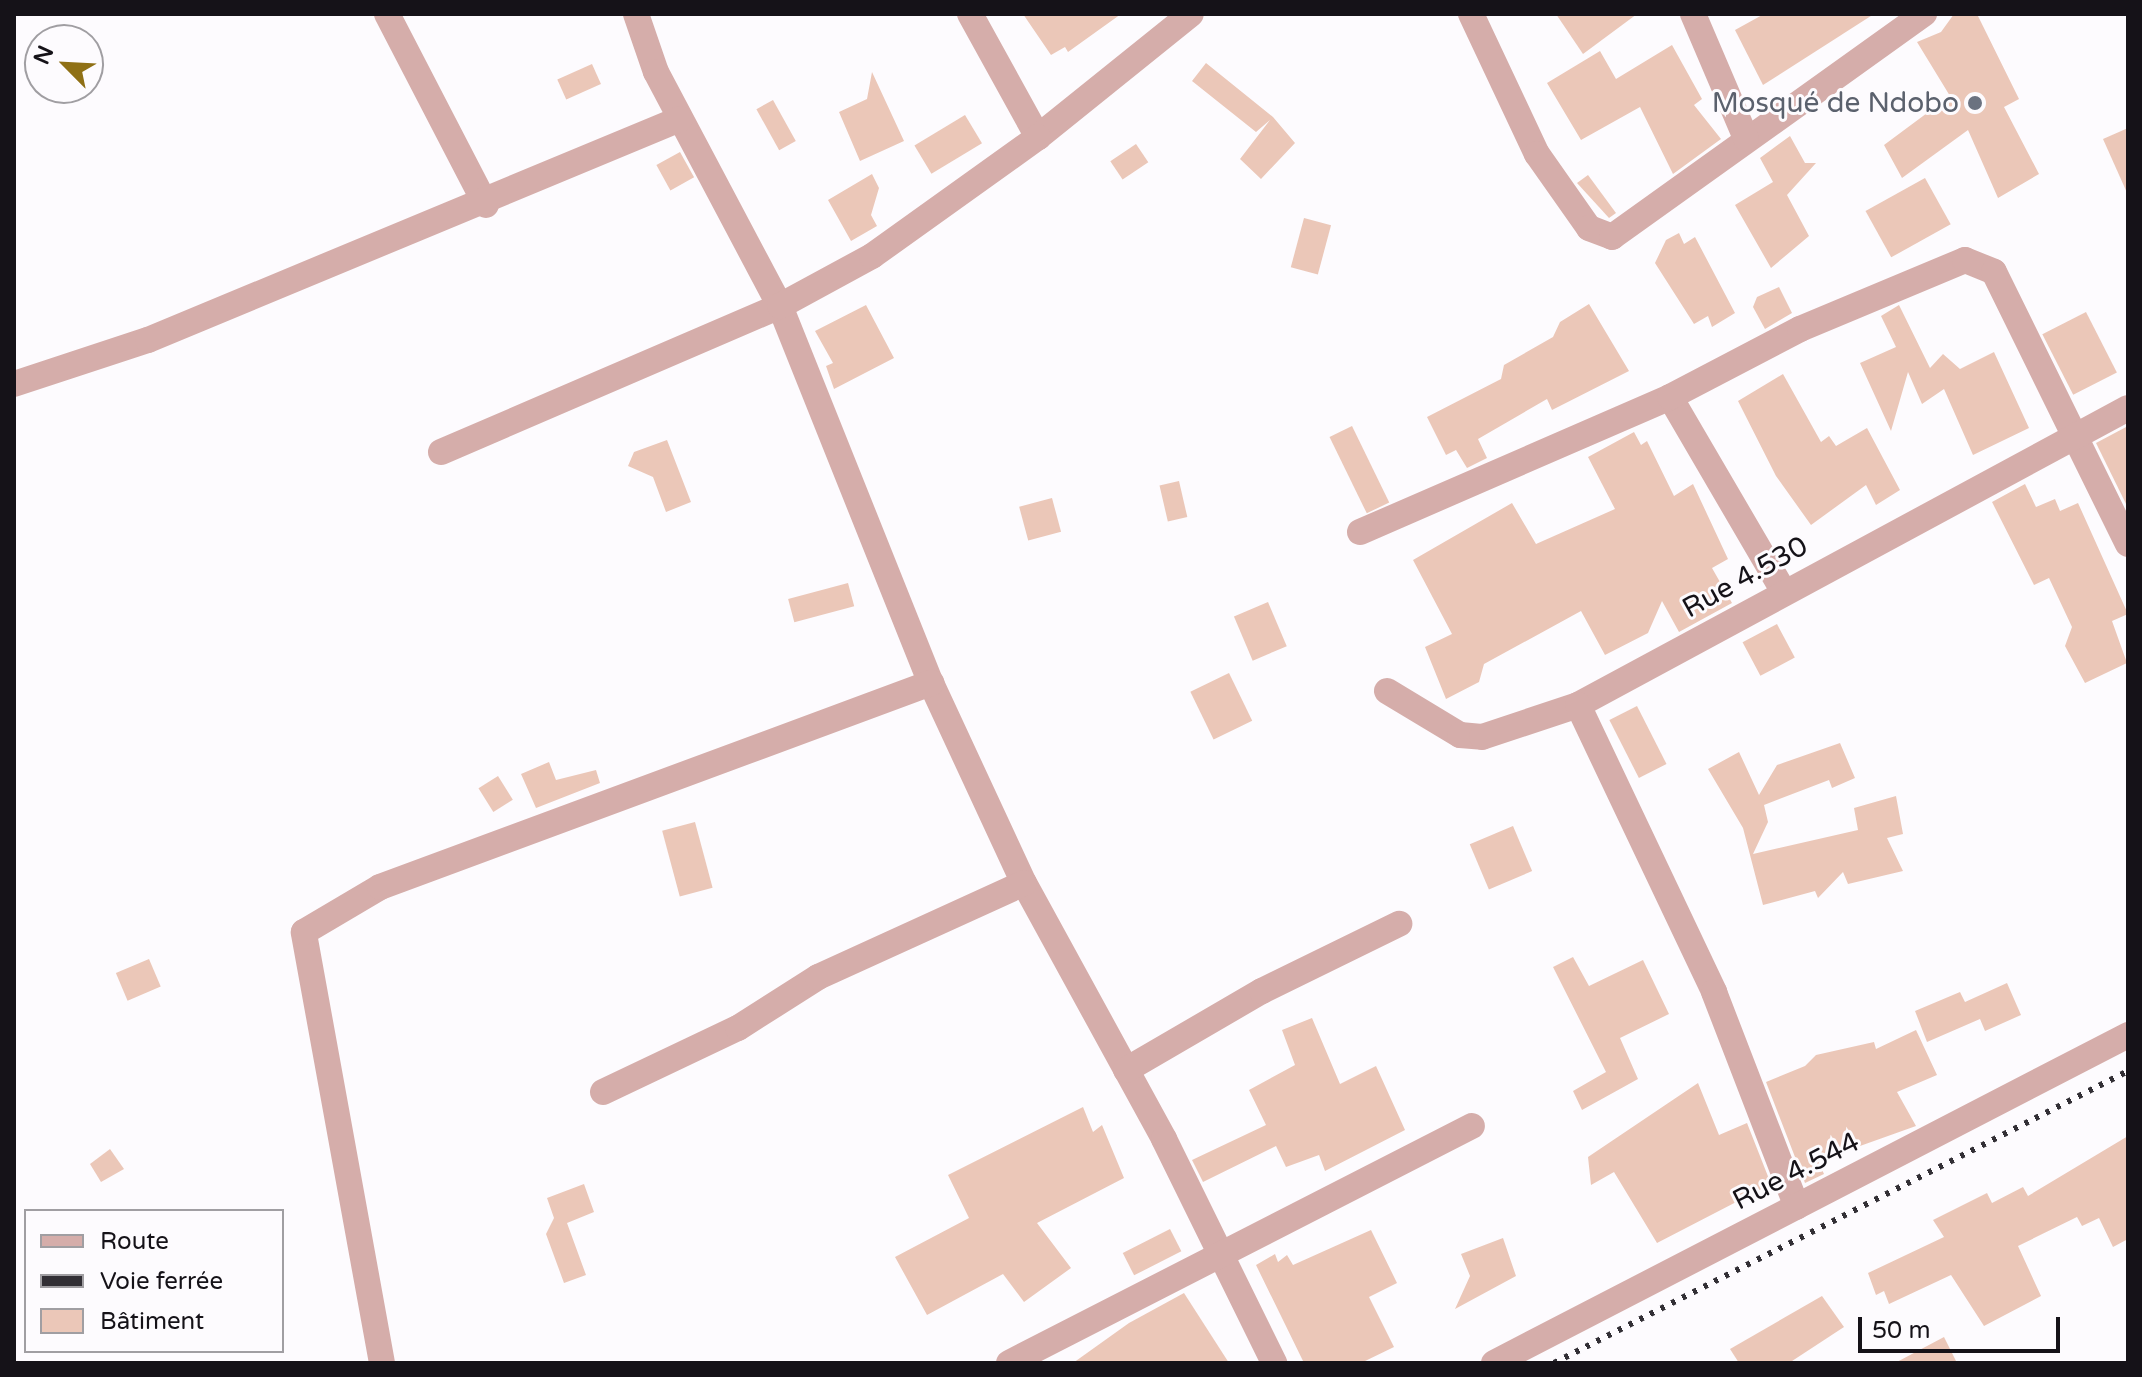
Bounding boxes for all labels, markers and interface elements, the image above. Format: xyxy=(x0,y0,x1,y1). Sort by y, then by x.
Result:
north arrow xyxy=(24,24,104,104)
text: N xyxy=(28,42,59,68)
place label: Mosqué de Ndobo xyxy=(1712,86,1959,120)
marker: Mosqué de Ndobo xyxy=(1966,94,1984,112)
street label: Rue 4.530 xyxy=(1677,529,1813,625)
street label: Rue 4.544 xyxy=(1727,1125,1865,1217)
legend xyxy=(24,1209,284,1353)
text: Route xyxy=(100,1227,169,1256)
text: Voie ferrée xyxy=(100,1267,223,1296)
scale bar xyxy=(1862,1301,2064,1351)
text: Bâtiment xyxy=(100,1307,204,1336)
text: 50 m xyxy=(1872,1316,1930,1345)

